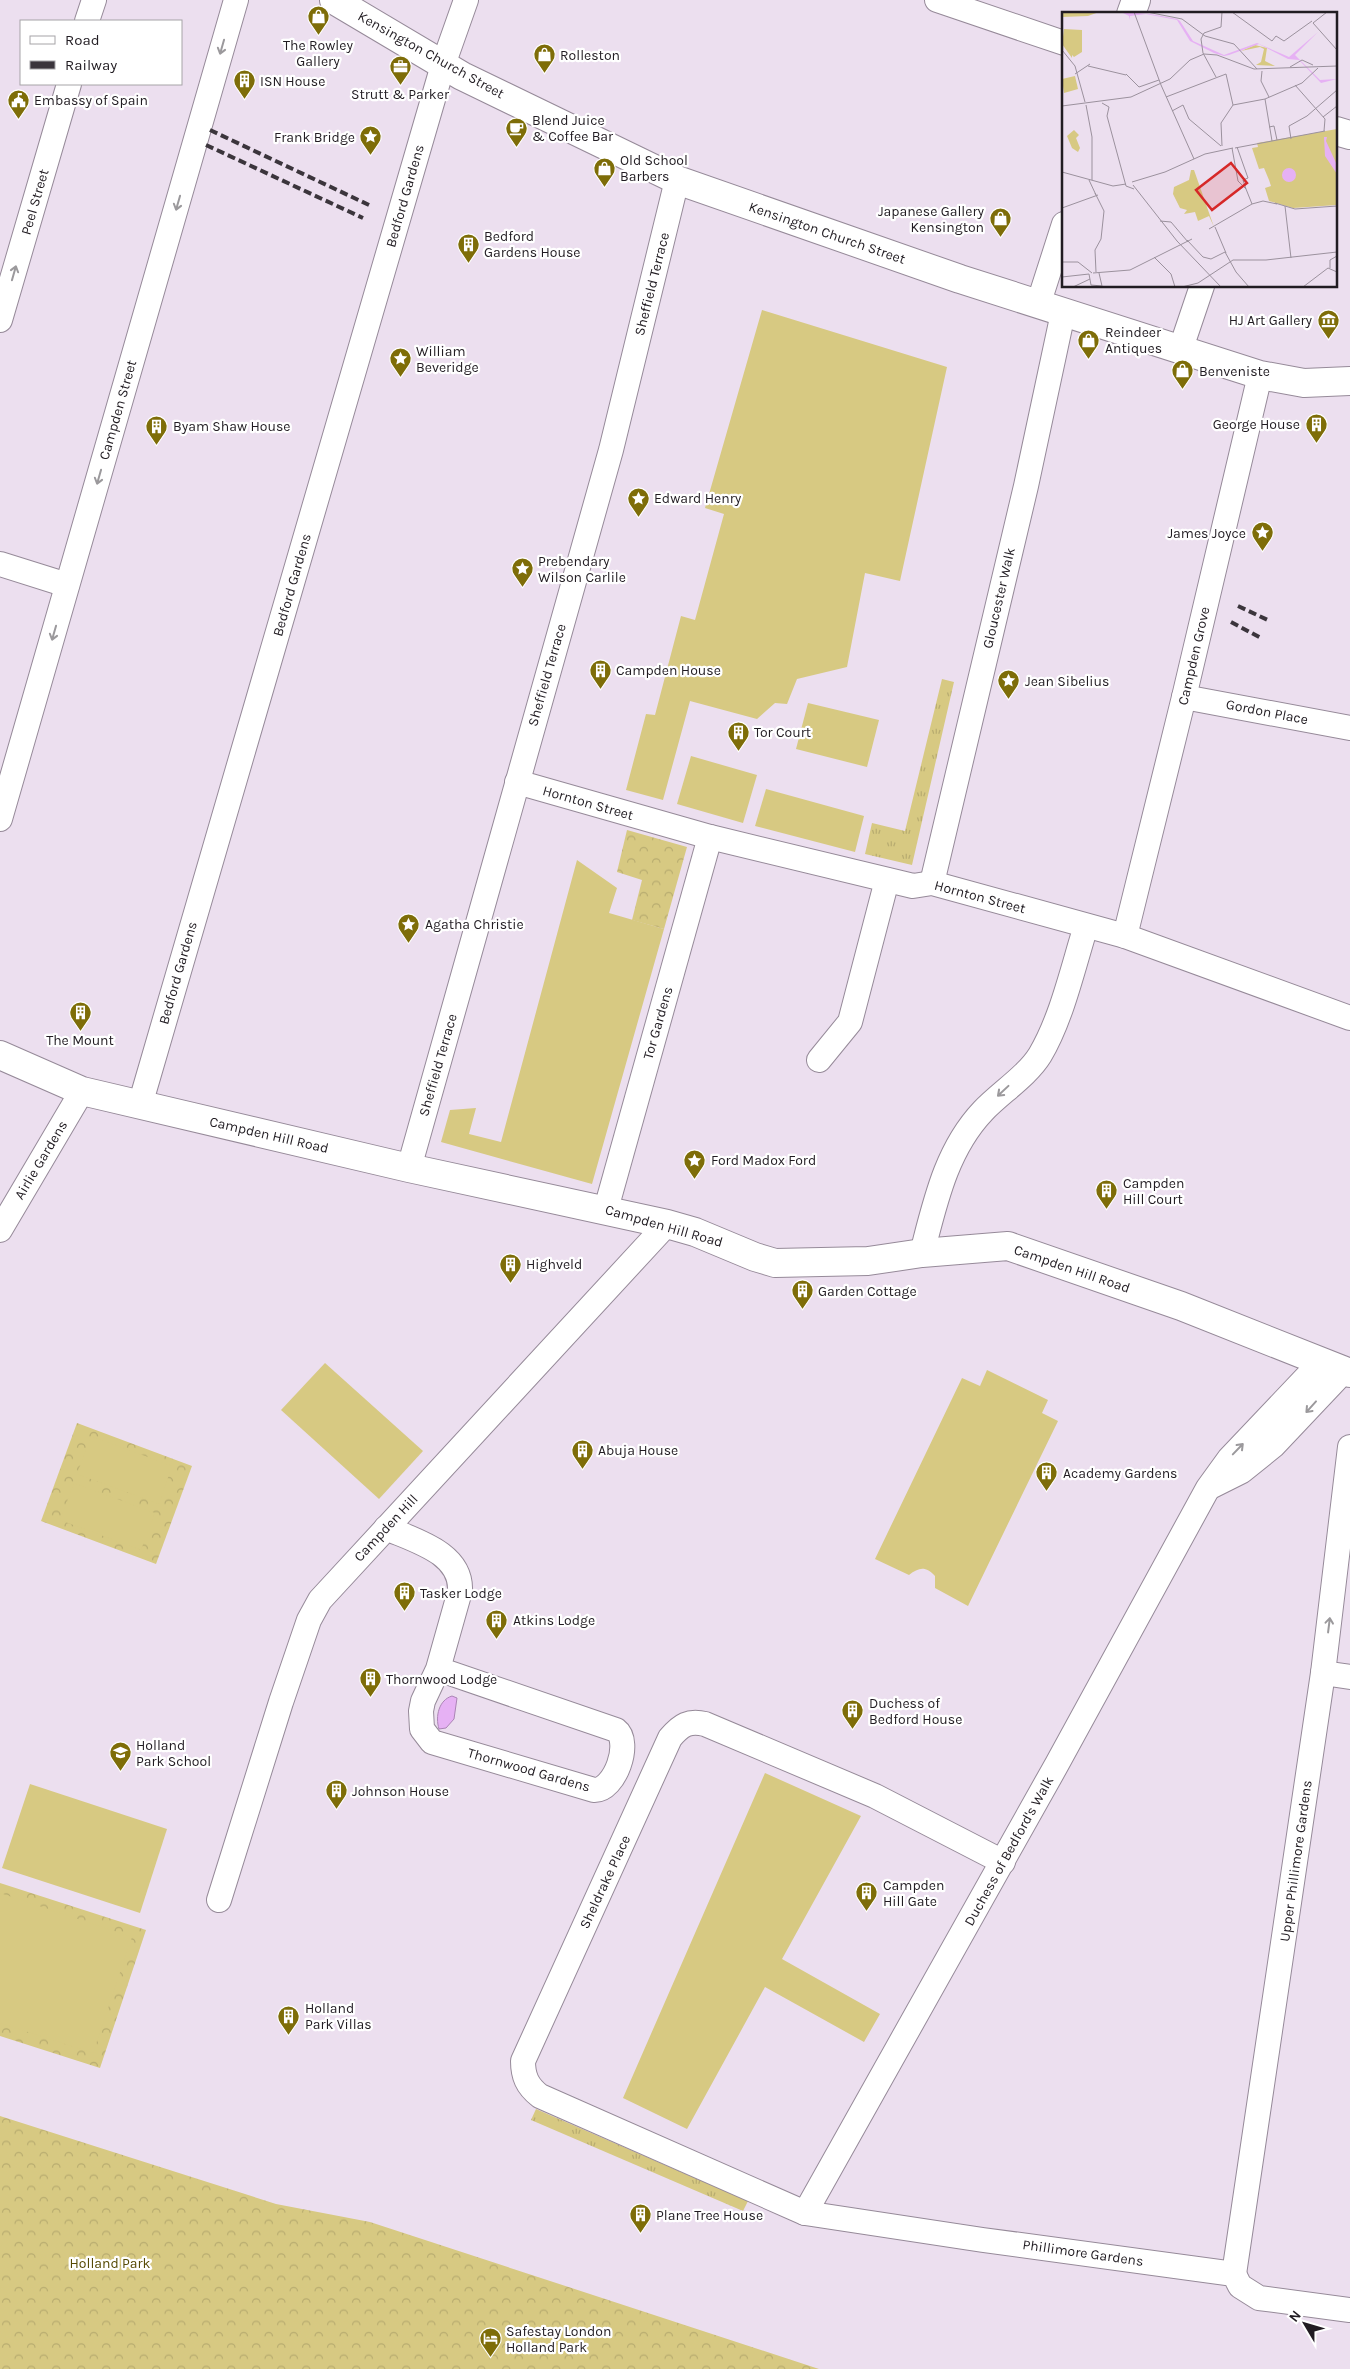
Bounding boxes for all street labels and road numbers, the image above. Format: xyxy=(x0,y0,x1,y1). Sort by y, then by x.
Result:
street label: Kensington Church Street xyxy=(355,8,507,102)
street label: Bedford Gardens xyxy=(382,143,428,249)
street label: Peel Street xyxy=(17,167,53,237)
street label: Kensington Church Street xyxy=(746,198,908,268)
street label: Sheffield Terrace xyxy=(631,231,673,337)
street label: Campden Street xyxy=(96,358,140,462)
street label: Bedford Gardens xyxy=(269,532,315,638)
street label: Gloucester Walk xyxy=(979,546,1019,650)
street label: Campden Grove xyxy=(1174,605,1214,707)
street label: Sheffield Terrace xyxy=(524,622,570,728)
street label: Gordon Place xyxy=(1225,696,1309,728)
street label: Hornton Street xyxy=(541,782,635,824)
street label: Hornton Street xyxy=(933,877,1027,917)
street label: Bedford Gardens xyxy=(155,920,201,1026)
street label: Tor Gardens xyxy=(639,985,677,1061)
street label: Sheffield Terrace xyxy=(415,1012,461,1118)
street label: Campden Hill Road xyxy=(208,1113,330,1157)
street label: Airlie Gardens xyxy=(11,1117,71,1203)
street label: Campden Hill Road xyxy=(603,1201,725,1251)
street label: Campden Hill Road xyxy=(1012,1241,1132,1297)
street label: Campden Hill xyxy=(350,1491,422,1565)
street label: Thornwood Gardens xyxy=(466,1744,592,1796)
street label: Duchess of Bedford's Walk xyxy=(961,1773,1057,1929)
street label: Upper Phillimore Gardens xyxy=(1276,1779,1316,1943)
street label: Sheldrake Place xyxy=(576,1833,634,1931)
street label: Phillimore Gardens xyxy=(1022,2236,1144,2270)

